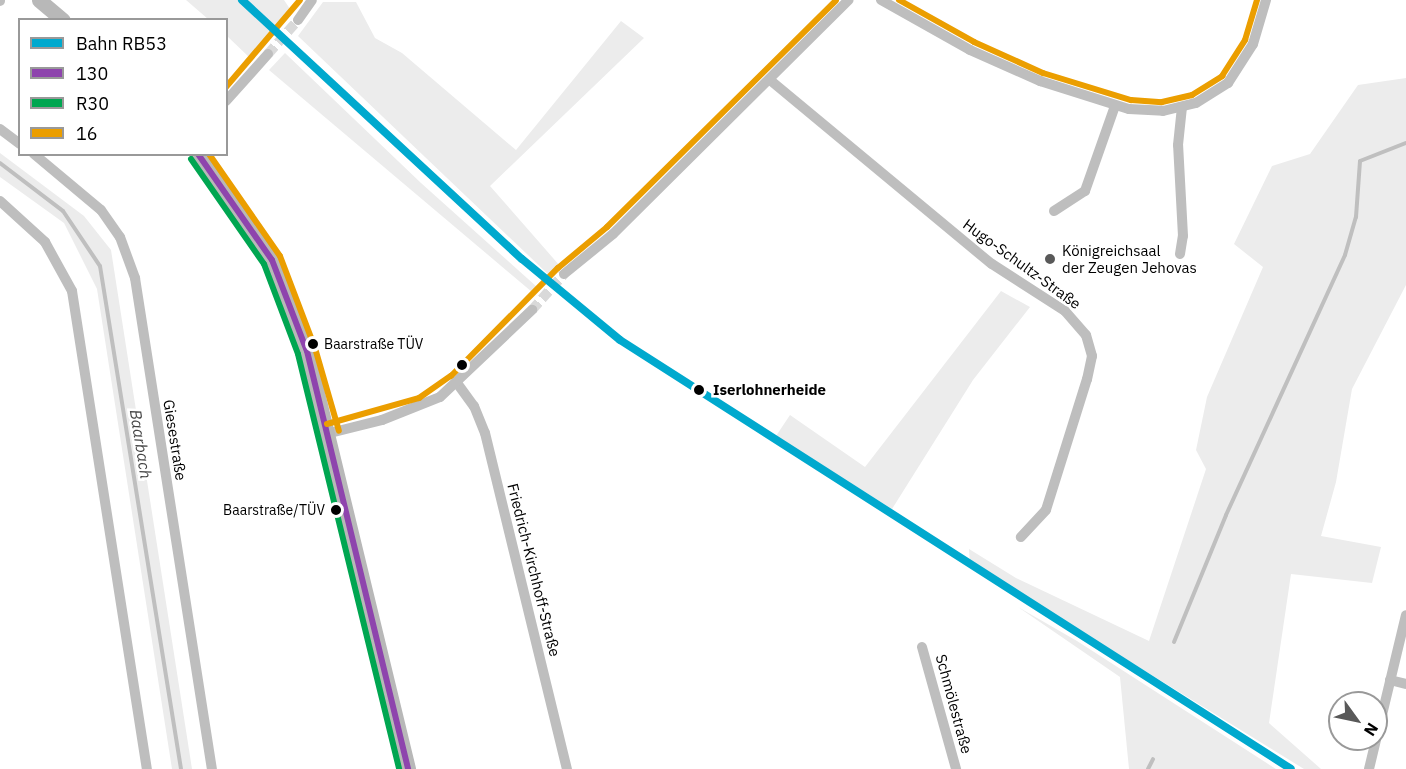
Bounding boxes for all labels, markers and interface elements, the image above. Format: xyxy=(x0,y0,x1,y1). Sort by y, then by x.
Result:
legend xyxy=(18,18,228,156)
text: Bahn RB53 xyxy=(76,32,167,55)
text: 130 xyxy=(76,62,108,85)
text: R30 xyxy=(76,92,109,115)
text: 16 xyxy=(76,122,98,145)
street label: Hugo-Schultz-Straße xyxy=(960,215,1084,313)
place label: Königreichsaal der Zeugen Jehovas xyxy=(1062,241,1197,276)
marker: Königreichsaal der Zeugen Jehovas xyxy=(1043,252,1057,266)
place label: Baarstraße TÜV xyxy=(324,336,423,352)
marker: Baarstraße TÜV xyxy=(307,338,319,350)
unlabelled marker xyxy=(456,359,468,371)
marker: Iserlohnerheide xyxy=(690,381,708,399)
place label: Iserlohnerheide xyxy=(713,381,826,399)
street label: Giesestraße xyxy=(160,398,190,482)
water label: Baarbach xyxy=(126,408,156,480)
street label: Friedrich-Kirchhoff-Straße xyxy=(504,482,564,658)
place label: Baarstraße/TÜV xyxy=(223,502,325,518)
marker: Baarstraße/TÜV xyxy=(330,504,342,516)
street label: Schmölestraße xyxy=(932,652,976,756)
north arrow xyxy=(1328,691,1388,751)
text: N xyxy=(1360,719,1383,740)

